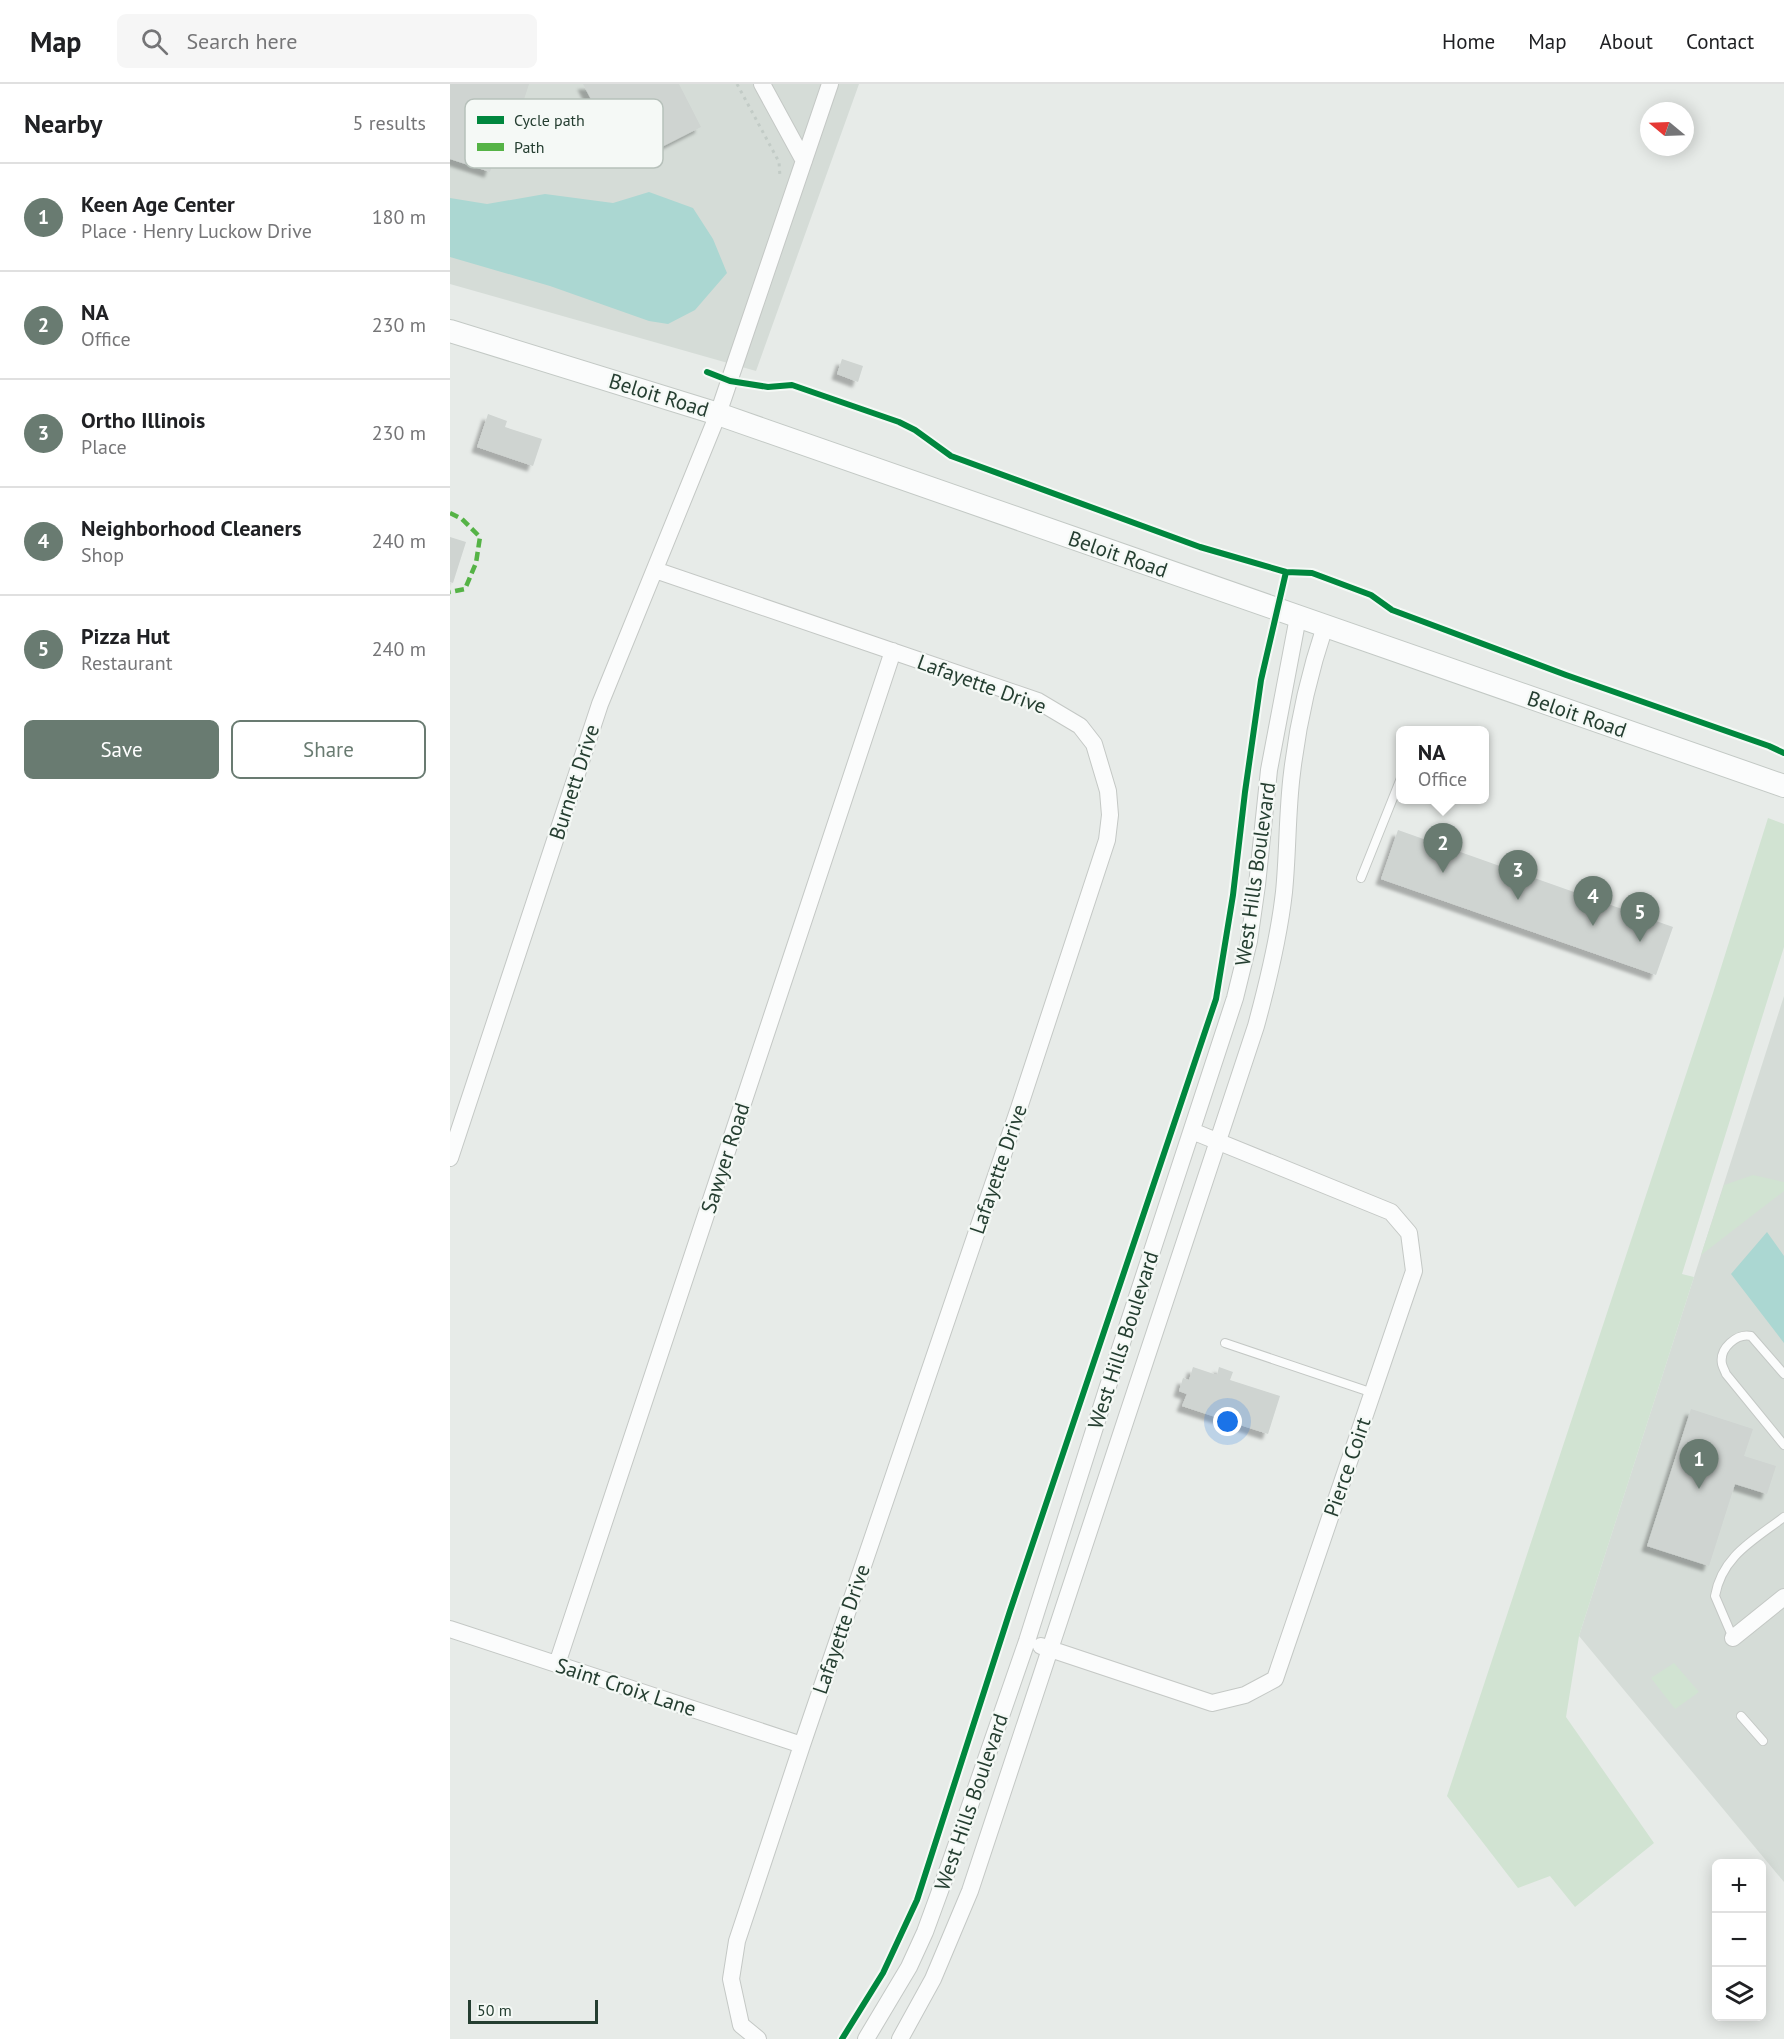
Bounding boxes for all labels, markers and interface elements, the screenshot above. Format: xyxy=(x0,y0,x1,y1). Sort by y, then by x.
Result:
search box xyxy=(117,14,537,68)
text: Map xyxy=(30,23,81,60)
icon: search xyxy=(138,25,171,58)
text: Search here xyxy=(186,27,297,55)
text: Home xyxy=(1442,28,1495,55)
text: Map xyxy=(1528,28,1567,55)
text: About xyxy=(1600,28,1653,55)
text: Contact xyxy=(1686,28,1754,55)
legend xyxy=(465,99,663,168)
north arrow xyxy=(1640,102,1694,156)
text: Nearby xyxy=(24,107,102,140)
text: 5 results xyxy=(353,110,426,136)
text: Cycle path xyxy=(514,110,585,130)
text: Path xyxy=(514,137,545,157)
text: Keen Age Center xyxy=(81,190,235,218)
text: 1 xyxy=(38,204,49,230)
text: 180 m xyxy=(372,204,426,230)
text: Place · Henry Luckow Drive xyxy=(81,218,312,244)
text: NA xyxy=(81,298,109,326)
text: 2 xyxy=(38,312,49,338)
text: 230 m xyxy=(372,312,426,338)
text: Office xyxy=(81,326,131,352)
street label: Beloit Road xyxy=(606,367,712,423)
text: Ortho Illinois xyxy=(81,406,205,434)
text: 3 xyxy=(38,420,49,446)
text: 230 m xyxy=(372,420,426,446)
text: Place xyxy=(81,434,127,460)
text: Neighborhood Cleaners xyxy=(81,514,301,542)
street label: Beloit Road xyxy=(1065,524,1171,584)
text: 4 xyxy=(38,528,49,554)
text: 240 m xyxy=(372,528,426,554)
text: Shop xyxy=(81,542,124,568)
text: Pizza Hut xyxy=(81,622,170,650)
text: 5 xyxy=(38,636,49,662)
text: 240 m xyxy=(372,636,426,662)
street label: Lafayette Drive xyxy=(914,648,1050,720)
text: Restaurant xyxy=(81,650,172,676)
street label: Beloit Road xyxy=(1524,684,1630,744)
button: Save xyxy=(24,720,219,779)
button: Share xyxy=(231,720,426,779)
street label: Burnett Drive xyxy=(543,721,605,843)
popup xyxy=(1396,726,1489,804)
text: NA xyxy=(1418,738,1445,766)
text: Office xyxy=(1418,766,1467,792)
street label: West Hills Boulevard xyxy=(1229,780,1281,968)
pin: 2 xyxy=(1424,824,1462,873)
pin: 3 xyxy=(1498,850,1538,900)
pin: 4 xyxy=(1574,876,1612,926)
pin: 5 xyxy=(1620,892,1660,942)
street label: Sawyer Road xyxy=(694,1099,756,1217)
street label: Lafayette Drive xyxy=(963,1101,1033,1237)
street label: West Hills Boulevard xyxy=(1082,1248,1164,1432)
your location xyxy=(1213,1407,1242,1436)
street label: Pierce Coirt xyxy=(1317,1414,1377,1520)
pin: 1 xyxy=(1680,1440,1718,1489)
street label: Lafayette Drive xyxy=(806,1561,876,1697)
street label: Saint Croix Lane xyxy=(552,1652,700,1722)
street label: West Hills Boulevard xyxy=(928,1710,1014,1894)
map controls xyxy=(1712,1859,1766,2021)
button: + xyxy=(1712,1859,1766,1913)
button: − xyxy=(1712,1913,1766,1967)
button: layers xyxy=(1712,1967,1766,2021)
scale bar xyxy=(468,1997,598,2024)
text: 50 m xyxy=(477,2000,512,2020)

